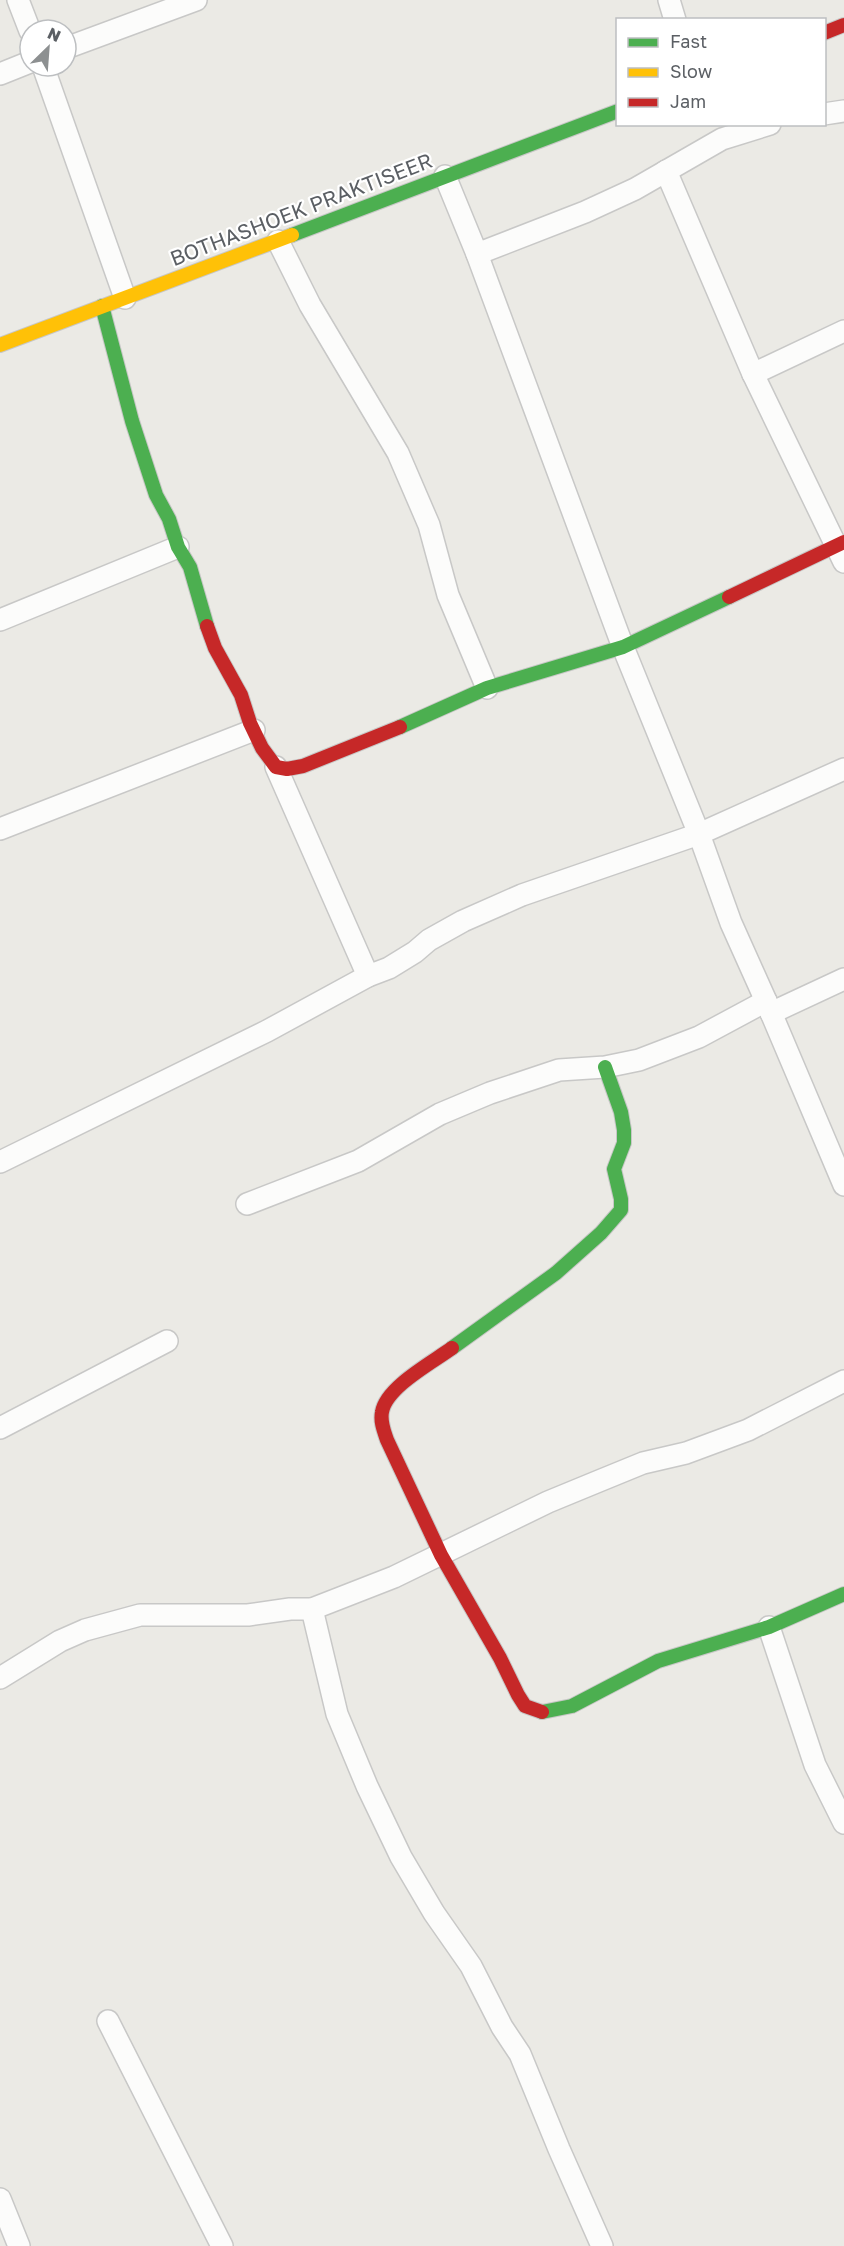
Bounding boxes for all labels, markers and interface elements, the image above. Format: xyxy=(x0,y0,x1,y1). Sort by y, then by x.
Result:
north arrow xyxy=(18,18,78,78)
legend xyxy=(616,18,826,126)
text: N xyxy=(45,23,64,46)
text: Fast xyxy=(670,30,707,52)
text: Slow xyxy=(670,60,713,82)
text: Jam xyxy=(670,90,706,112)
street label: BOTHASHOEK PRAKTISEER xyxy=(166,147,436,271)

